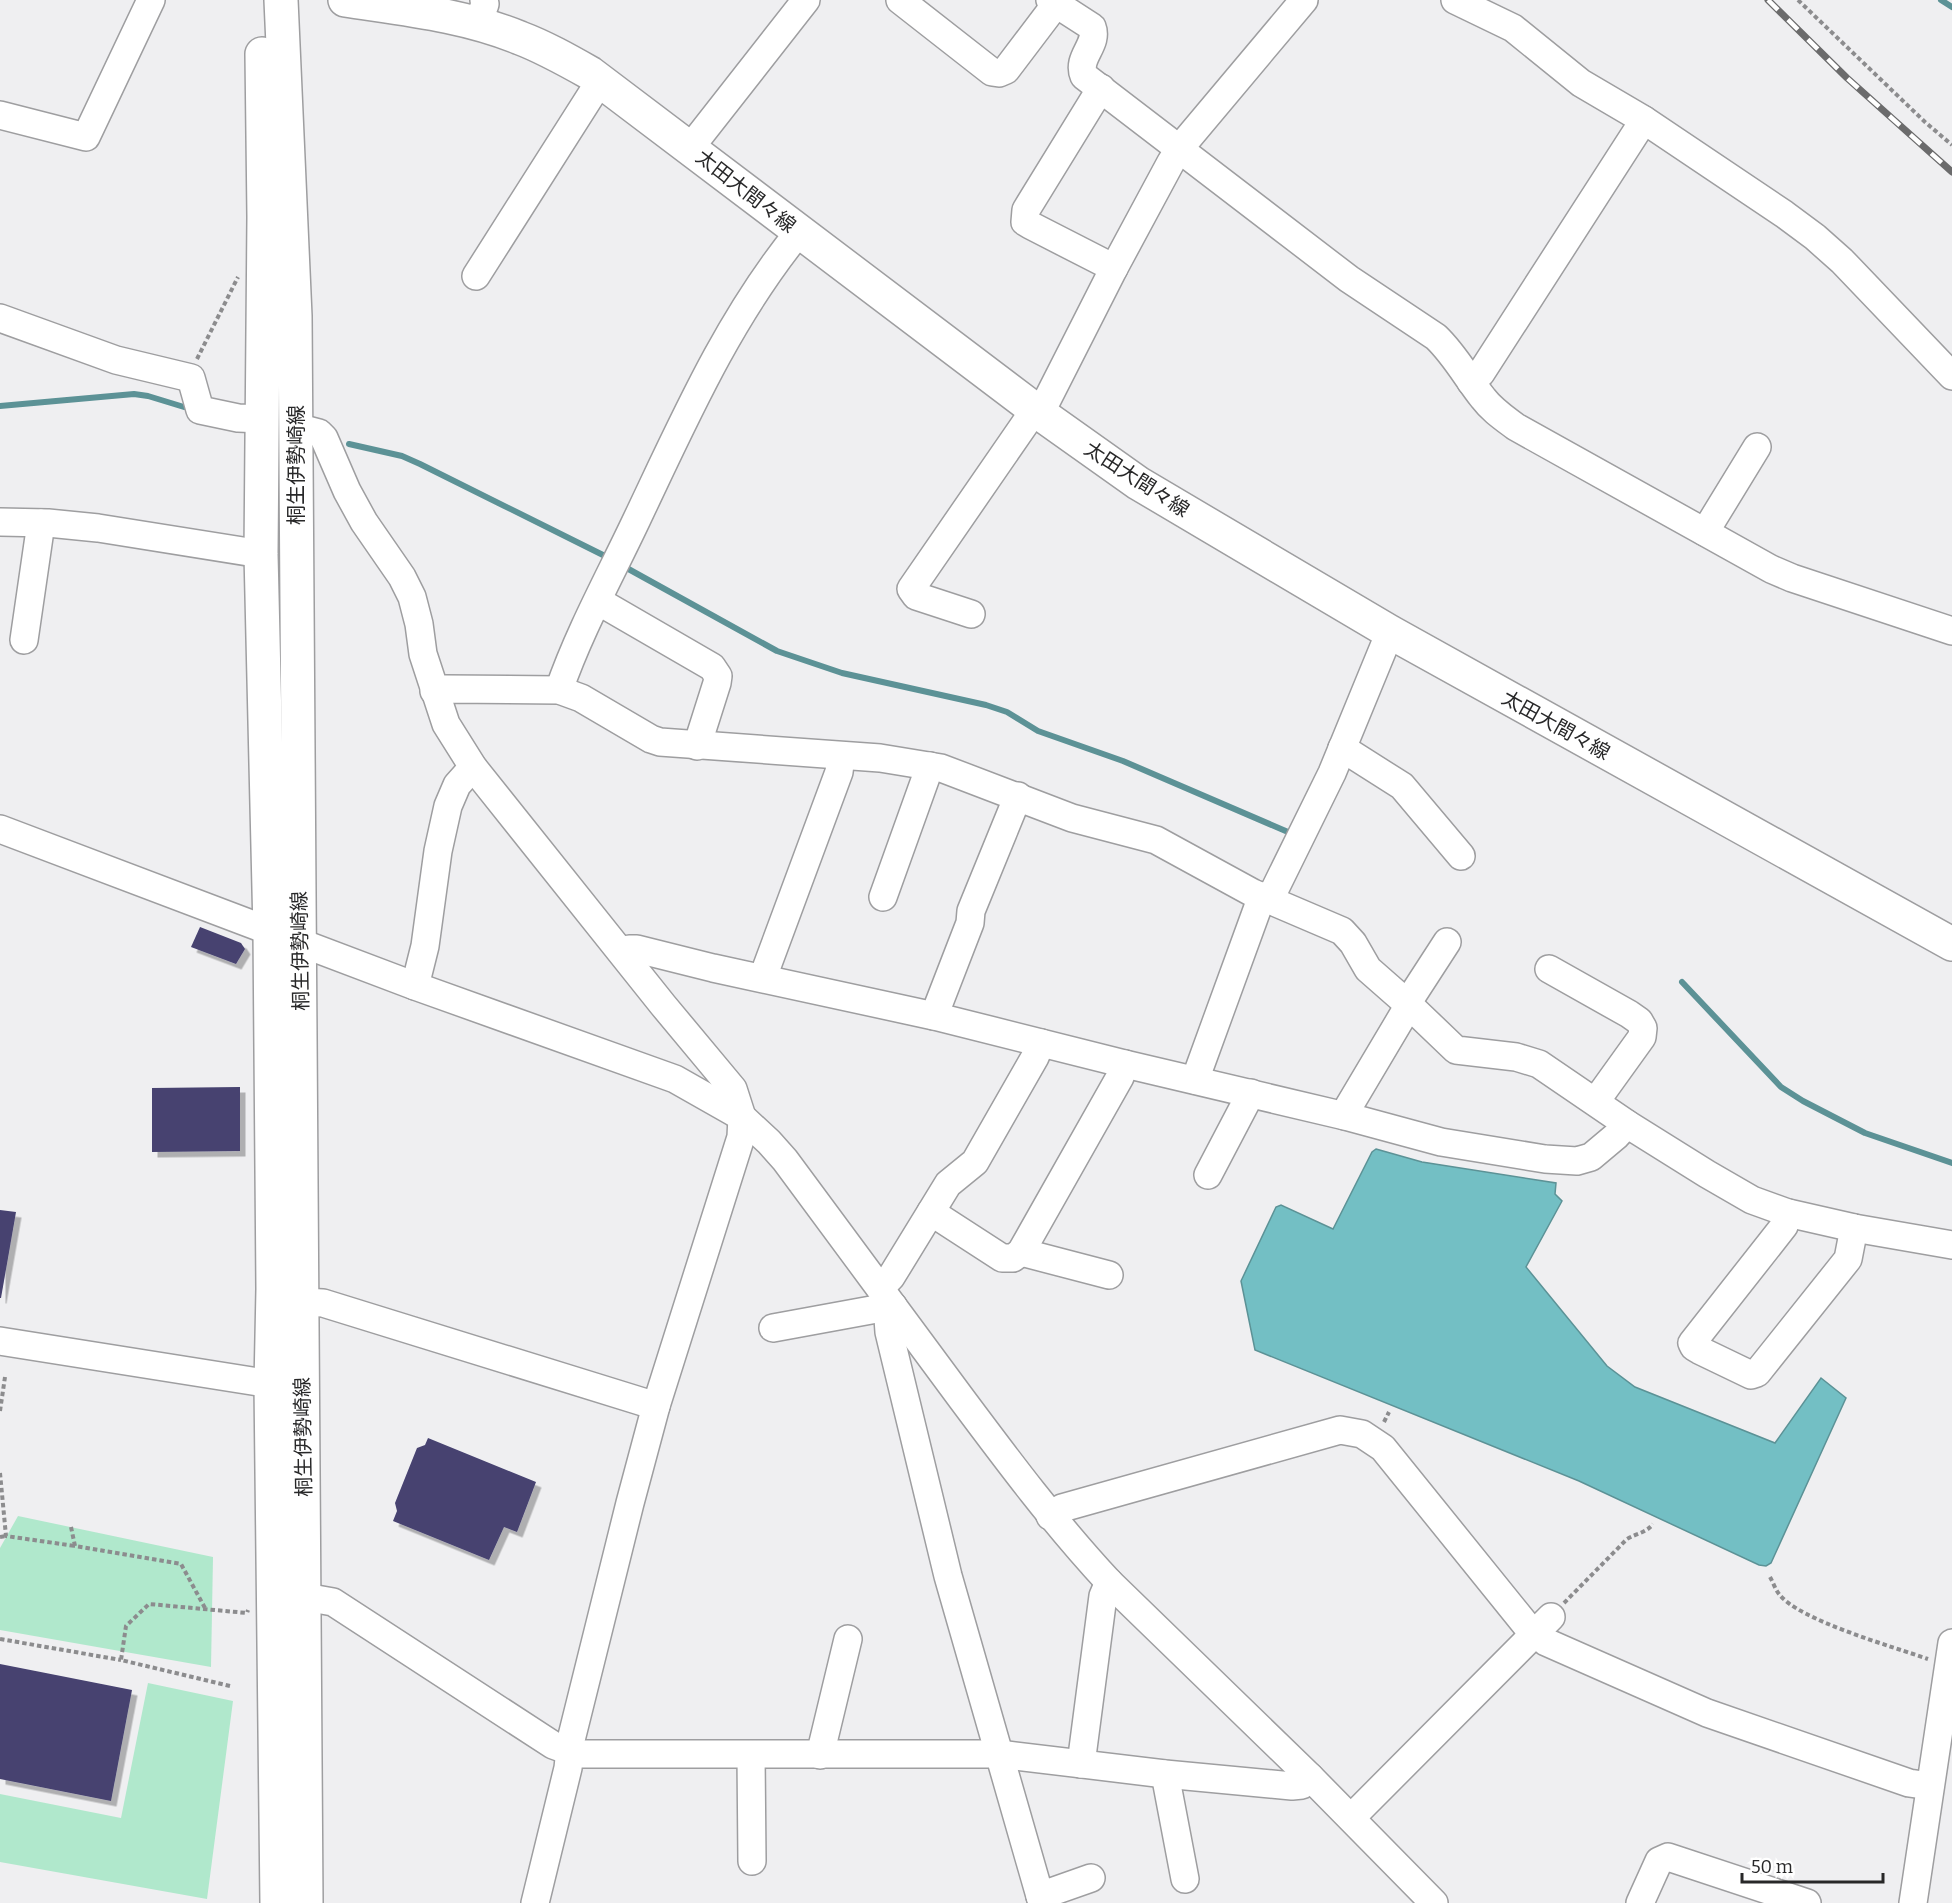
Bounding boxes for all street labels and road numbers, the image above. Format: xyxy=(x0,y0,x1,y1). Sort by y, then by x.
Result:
street label: 太田大間々線 xyxy=(691,145,801,237)
street label: 桐生伊勢崎線 xyxy=(284,405,308,525)
street label: 太田大間々線 xyxy=(1080,436,1194,522)
street label: 太田大間々線 xyxy=(1498,685,1614,765)
street label: 桐生伊勢崎線 xyxy=(287,891,313,1011)
street label: 桐生伊勢崎線 xyxy=(290,1377,316,1497)

